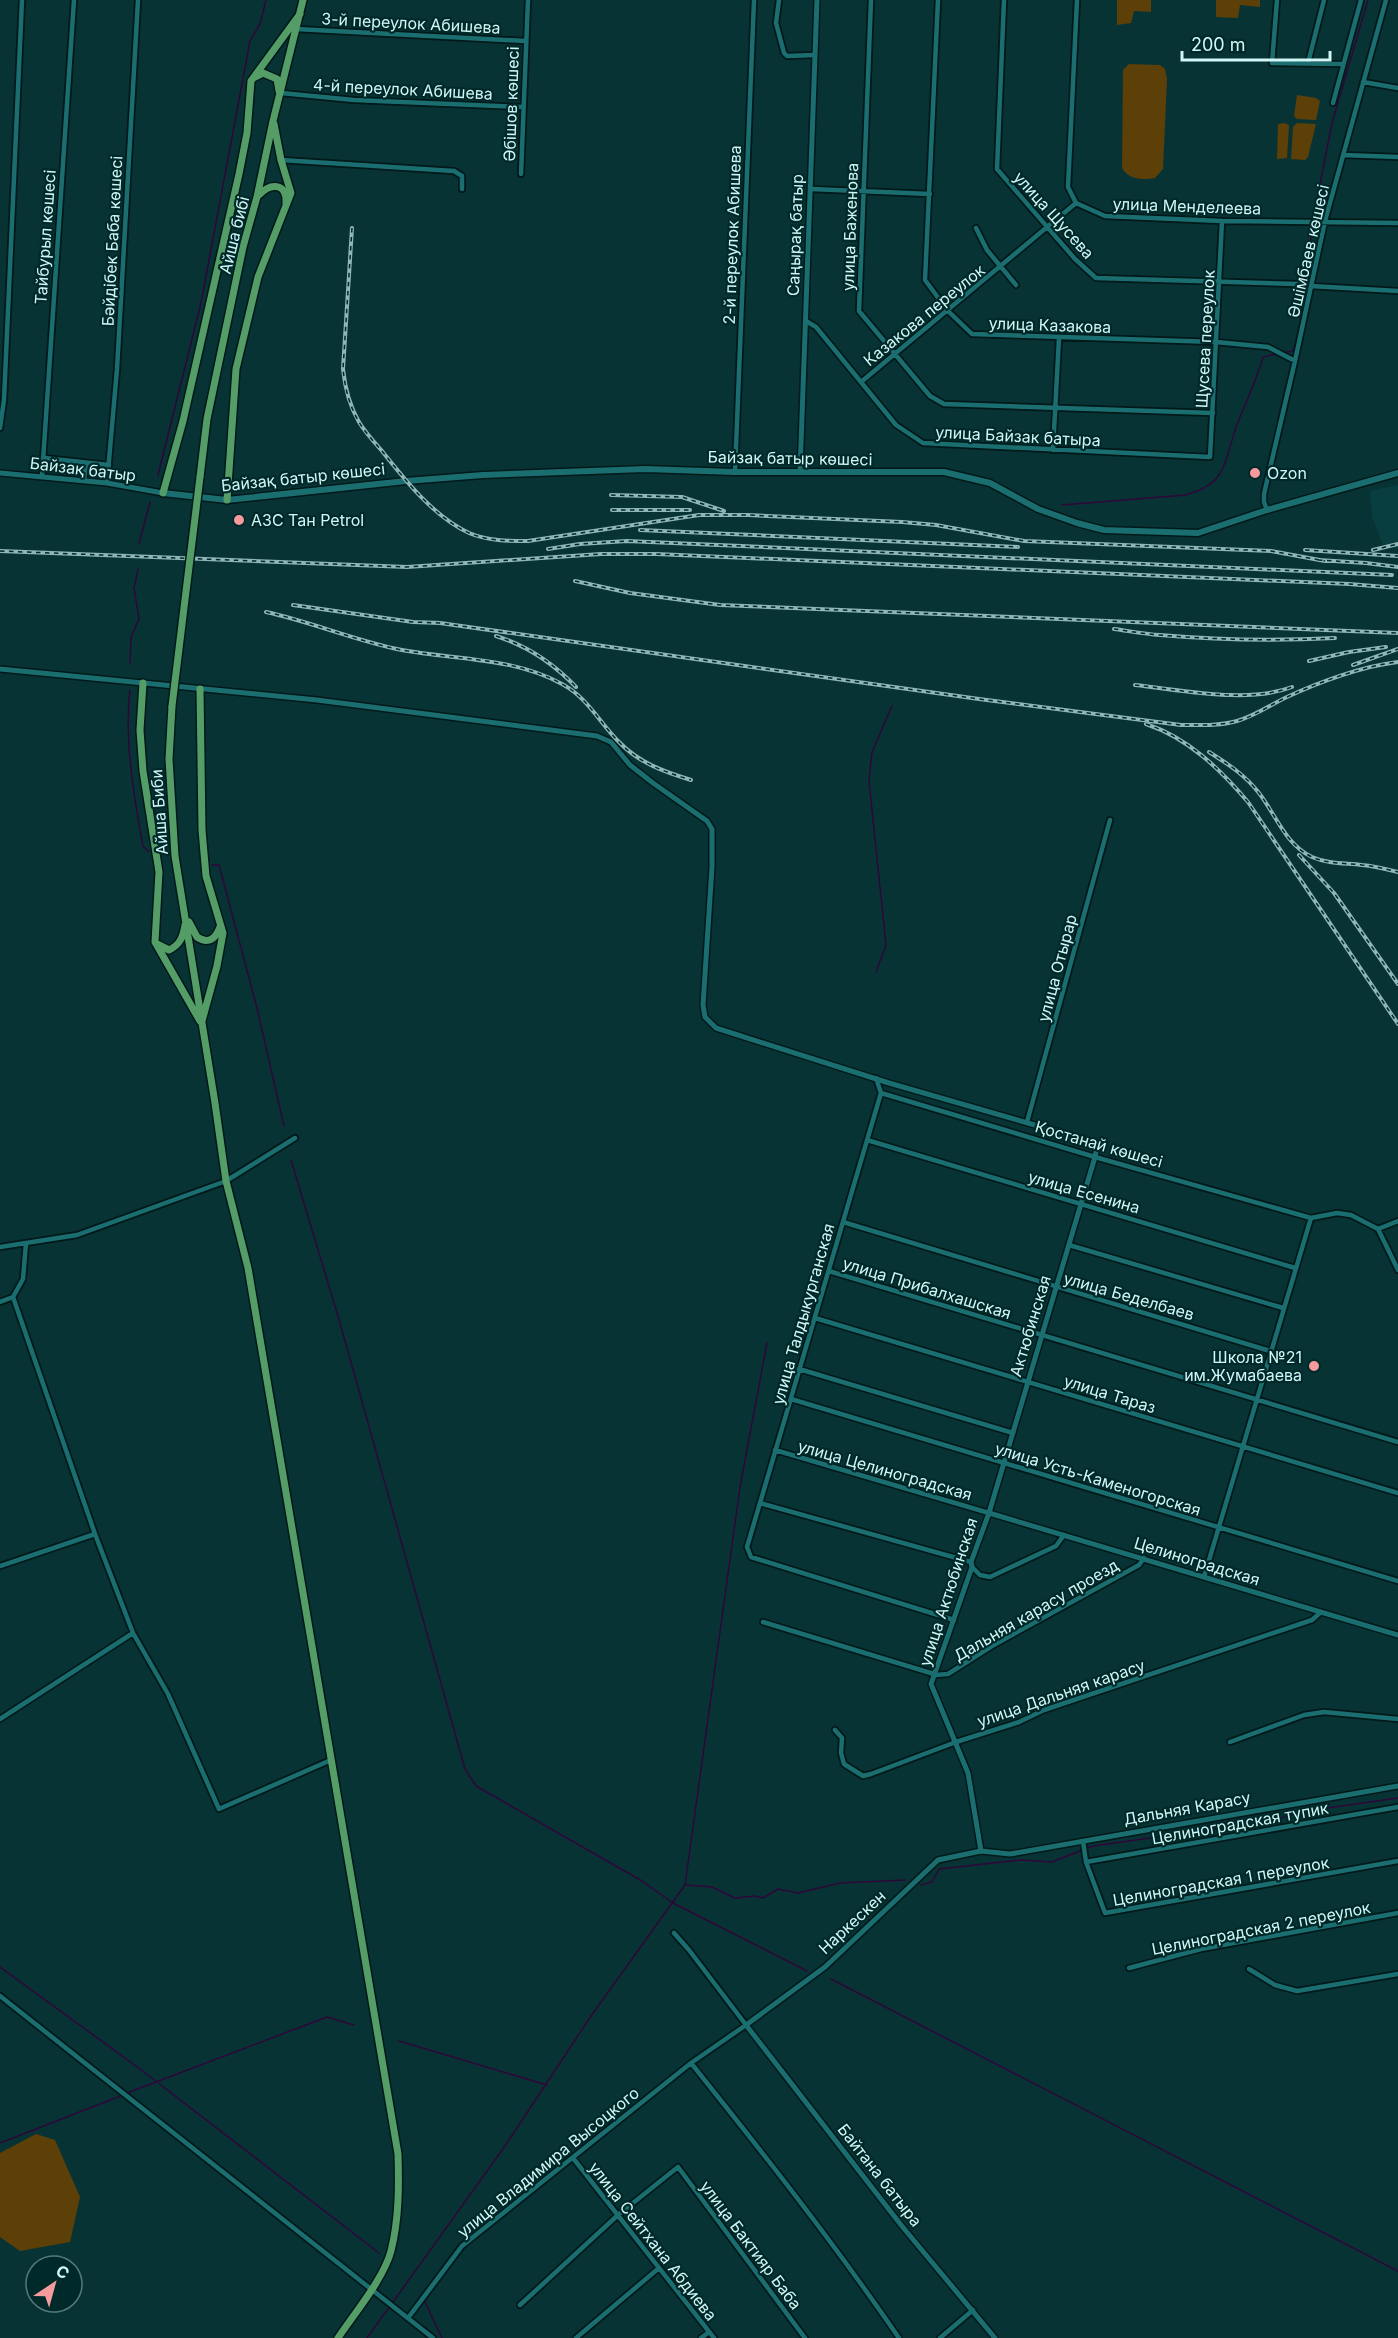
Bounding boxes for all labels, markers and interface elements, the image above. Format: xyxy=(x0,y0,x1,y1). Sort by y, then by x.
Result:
street label: 3-й переулок Абишева xyxy=(321,8,501,38)
scale bar xyxy=(1182,24,1330,62)
text: 200 m xyxy=(1191,34,1246,55)
street label: Әбішов көшесі xyxy=(499,46,523,162)
street label: 4-й переулок Абишева xyxy=(313,74,493,104)
street label: 2-й переулок Абишева xyxy=(719,145,745,325)
street label: Бәйдібек Баба көшесі xyxy=(98,155,126,327)
street label: улица Баженова xyxy=(838,163,862,291)
street label: улица Щусева xyxy=(1010,167,1098,263)
street label: Тайбурыл көшесі xyxy=(30,169,60,305)
street label: Саңырақ батыр xyxy=(783,174,807,296)
street label: Әшімбаев көшесі xyxy=(1283,182,1333,320)
street label: улица Менделеева xyxy=(1112,193,1262,219)
street label: Айша бибі xyxy=(215,194,253,276)
street label: Казакова переулок xyxy=(859,260,989,370)
street label: Щусева переулок xyxy=(1191,269,1219,409)
street label: улица Казакова xyxy=(988,313,1112,337)
street label: улица Байзак батыра xyxy=(935,422,1101,450)
street label: Байзақ батыр көшесі xyxy=(707,447,873,469)
street label: Байзақ батыр xyxy=(29,453,137,485)
street label: Байзақ батыр көшесі xyxy=(220,458,386,496)
place label: Ozon xyxy=(1267,463,1307,483)
marker: Ozon xyxy=(1248,466,1262,480)
place label: АЗС Тан Petrol xyxy=(251,510,364,530)
marker: АЗС Тан Petrol xyxy=(232,513,246,527)
street label: Айша Биби xyxy=(146,768,172,856)
street label: улица Отырар xyxy=(1033,912,1081,1024)
street label: Қостанай көшесі xyxy=(1033,1116,1165,1172)
street label: улица Есенина xyxy=(1026,1166,1142,1218)
street label: улица Талдыкурганская xyxy=(768,1221,838,1407)
street label: улица Прибалхашская xyxy=(840,1253,1014,1323)
street label: улица Беделбаев xyxy=(1061,1268,1197,1324)
street label: Актюбинская xyxy=(1005,1273,1055,1379)
place label: Школа №21 им.Жумабаева xyxy=(1184,1347,1302,1385)
marker: Школа №21 им.Жумабаева xyxy=(1307,1359,1321,1373)
street label: улица Тараз xyxy=(1062,1371,1158,1417)
street label: улица Целиноградская xyxy=(796,1436,974,1504)
street label: улица Усть-Каменогорская xyxy=(993,1438,1203,1520)
street label: улица Актюбинская xyxy=(915,1515,981,1669)
street label: Целиноградская xyxy=(1132,1532,1262,1590)
street label: Дальняя карасу проезд xyxy=(950,1555,1122,1665)
street label: улица Дальняя карасу xyxy=(974,1655,1148,1731)
street label: Дальняя Карасу xyxy=(1122,1787,1252,1829)
street label: Целиноградская тупик xyxy=(1150,1798,1330,1848)
street label: Целиноградская 1 переулок xyxy=(1111,1852,1331,1910)
street label: Наркескен xyxy=(814,1886,890,1958)
street label: Целиноградская 2 переулок xyxy=(1150,1897,1372,1959)
street label: улица Владимира Высоцкого xyxy=(453,2082,643,2242)
street label: Байтана батыра xyxy=(834,2120,926,2230)
street label: улица Сейтхана Абдиева xyxy=(585,2158,721,2324)
street label: улица Бактияр Баба xyxy=(696,2177,806,2313)
north arrow xyxy=(24,2254,84,2314)
text: С xyxy=(52,2260,74,2284)

